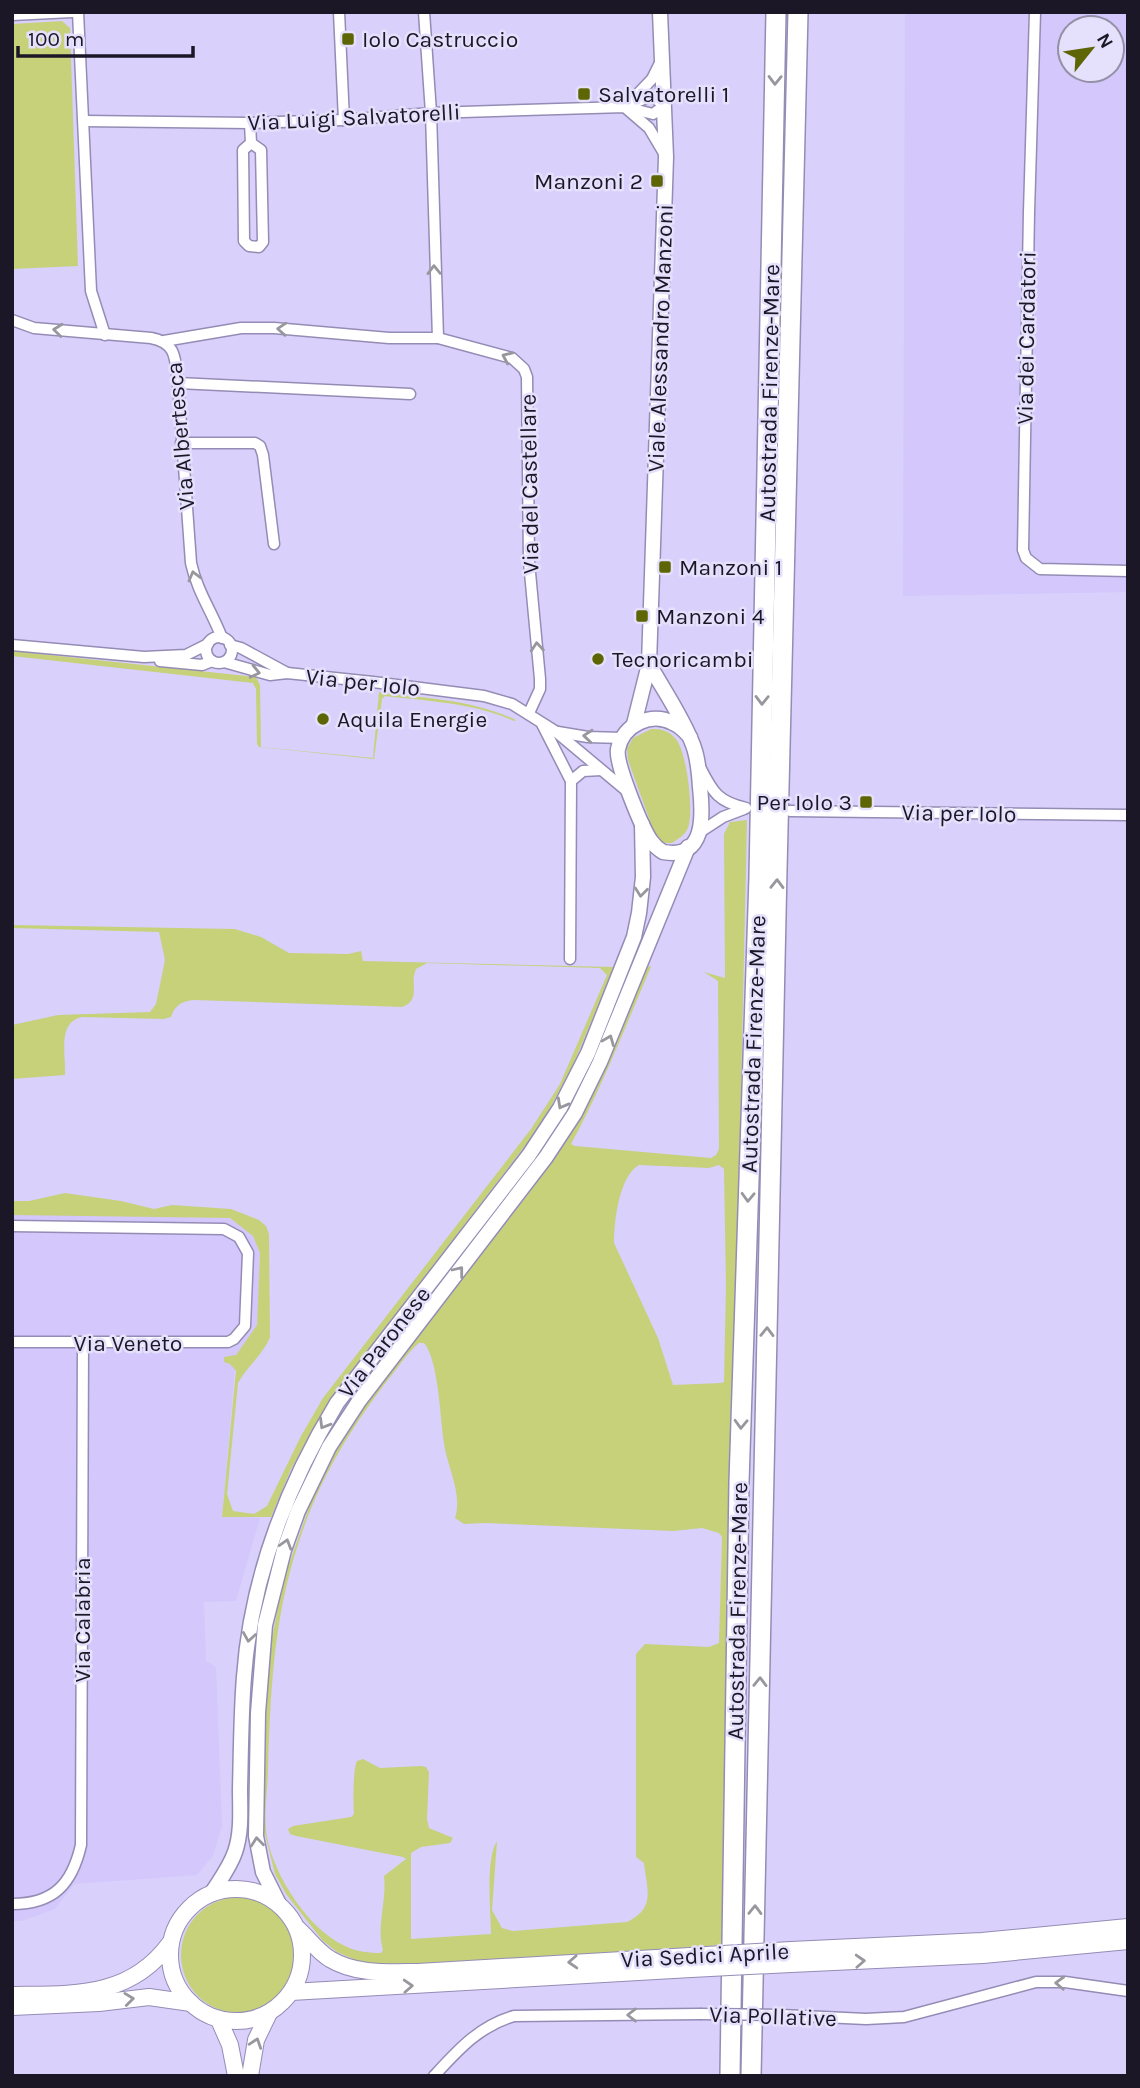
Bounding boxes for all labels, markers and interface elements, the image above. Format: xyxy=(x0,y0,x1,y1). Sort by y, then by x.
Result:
scale bar xyxy=(18,14,192,58)
north arrow xyxy=(1056,14,1126,84)
place label: Iolo Castruccio xyxy=(362,26,518,53)
text: 100 m xyxy=(28,27,85,51)
text: N xyxy=(1092,30,1118,52)
marker: Iolo Castruccio xyxy=(340,31,356,47)
one-way arrow xyxy=(767,75,782,86)
place label: Salvatorelli 1 xyxy=(598,81,729,108)
marker: Salvatorelli 1 xyxy=(576,86,592,102)
street label: Via Luigi Salvatorelli xyxy=(247,98,461,137)
place label: Manzoni 2 xyxy=(534,168,643,195)
marker: Manzoni 2 xyxy=(649,173,665,189)
street label: Viale Alessandro Manzoni xyxy=(642,203,679,473)
street label: Via dei Cardatori xyxy=(1011,251,1042,425)
one-way arrow xyxy=(427,264,442,275)
street label: Autostrada Firenze-Mare xyxy=(754,264,785,522)
one-way arrow xyxy=(277,322,288,337)
one-way arrow xyxy=(52,323,63,338)
one-way arrow xyxy=(502,351,514,365)
street label: Via Albertesca xyxy=(161,361,200,511)
street label: Via del Castellare xyxy=(514,394,545,574)
place label: Manzoni 1 xyxy=(679,554,782,581)
marker: Manzoni 1 xyxy=(657,559,673,575)
one-way arrow xyxy=(188,571,203,583)
place label: Manzoni 4 xyxy=(656,603,765,630)
marker: Manzoni 4 xyxy=(634,608,650,624)
one-way arrow xyxy=(530,642,545,653)
place label: Tecnoricambi xyxy=(612,646,754,673)
marker: Tecnoricambi xyxy=(590,651,606,667)
one-way arrow xyxy=(249,663,261,678)
street label: Via per Iolo xyxy=(304,663,422,702)
one-way arrow xyxy=(755,695,770,706)
place label: Aquila Energie xyxy=(337,706,487,733)
marker: Aquila Energie xyxy=(315,711,331,727)
one-way arrow xyxy=(582,729,593,744)
place label: Per Iolo 3 xyxy=(757,789,852,816)
marker: Per Iolo 3 xyxy=(858,794,874,810)
street label: Via per Iolo xyxy=(901,799,1017,828)
one-way arrow xyxy=(769,879,784,890)
one-way arrow xyxy=(634,887,649,898)
street label: Autostrada Firenze-Mare xyxy=(736,915,771,1173)
one-way arrow xyxy=(601,1035,615,1047)
one-way arrow xyxy=(557,1097,570,1109)
one-way arrow xyxy=(741,1191,756,1202)
one-way arrow xyxy=(451,1266,464,1278)
street label: Via Paronese xyxy=(333,1281,436,1403)
one-way arrow xyxy=(760,1326,775,1337)
street label: Via Veneto xyxy=(74,1330,182,1357)
one-way arrow xyxy=(320,1417,333,1430)
one-way arrow xyxy=(733,1419,749,1430)
street label: Autostrada Firenze-Mare xyxy=(722,1482,753,1740)
one-way arrow xyxy=(278,1538,292,1551)
street label: Via Calabria xyxy=(69,1557,96,1683)
one-way arrow xyxy=(241,1631,256,1643)
one-way arrow xyxy=(752,1676,768,1687)
one-way arrow xyxy=(250,1836,265,1847)
one-way arrow xyxy=(748,1904,763,1915)
street label: Via Sedici Aprile xyxy=(620,1938,790,1973)
one-way arrow xyxy=(854,1953,865,1968)
one-way arrow xyxy=(567,1955,578,1970)
one-way arrow xyxy=(1054,1975,1065,1990)
one-way arrow xyxy=(403,1979,414,1994)
one-way arrow xyxy=(123,1991,135,2006)
street label: Via Pollative xyxy=(709,2001,837,2032)
one-way arrow xyxy=(626,2007,637,2023)
one-way arrow xyxy=(248,2038,262,2050)

